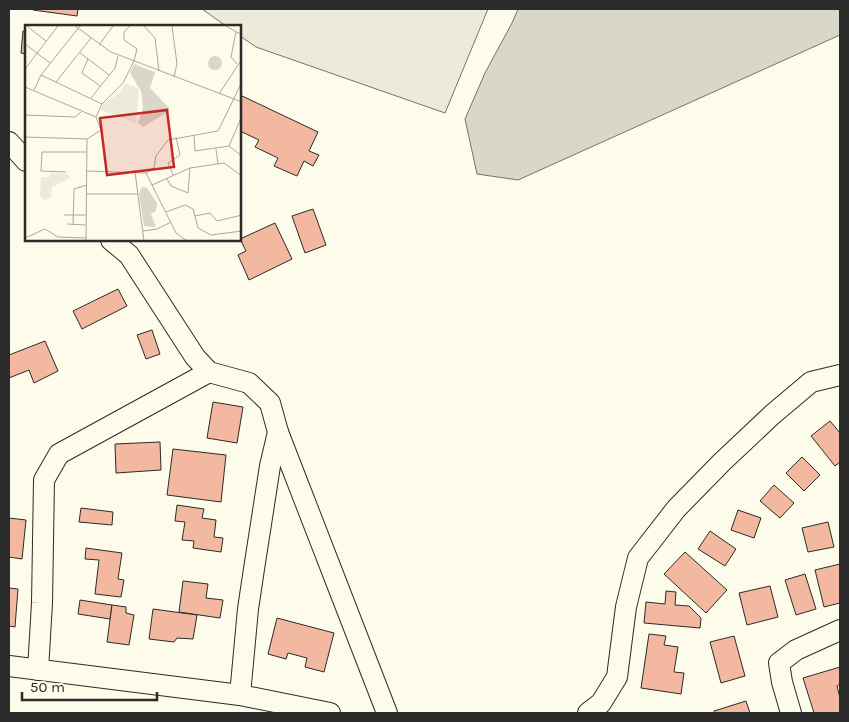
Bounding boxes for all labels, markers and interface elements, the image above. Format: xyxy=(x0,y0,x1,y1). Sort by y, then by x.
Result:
inset map xyxy=(25,25,241,241)
scale bar xyxy=(22,670,158,702)
text: 50 m xyxy=(30,678,65,696)

